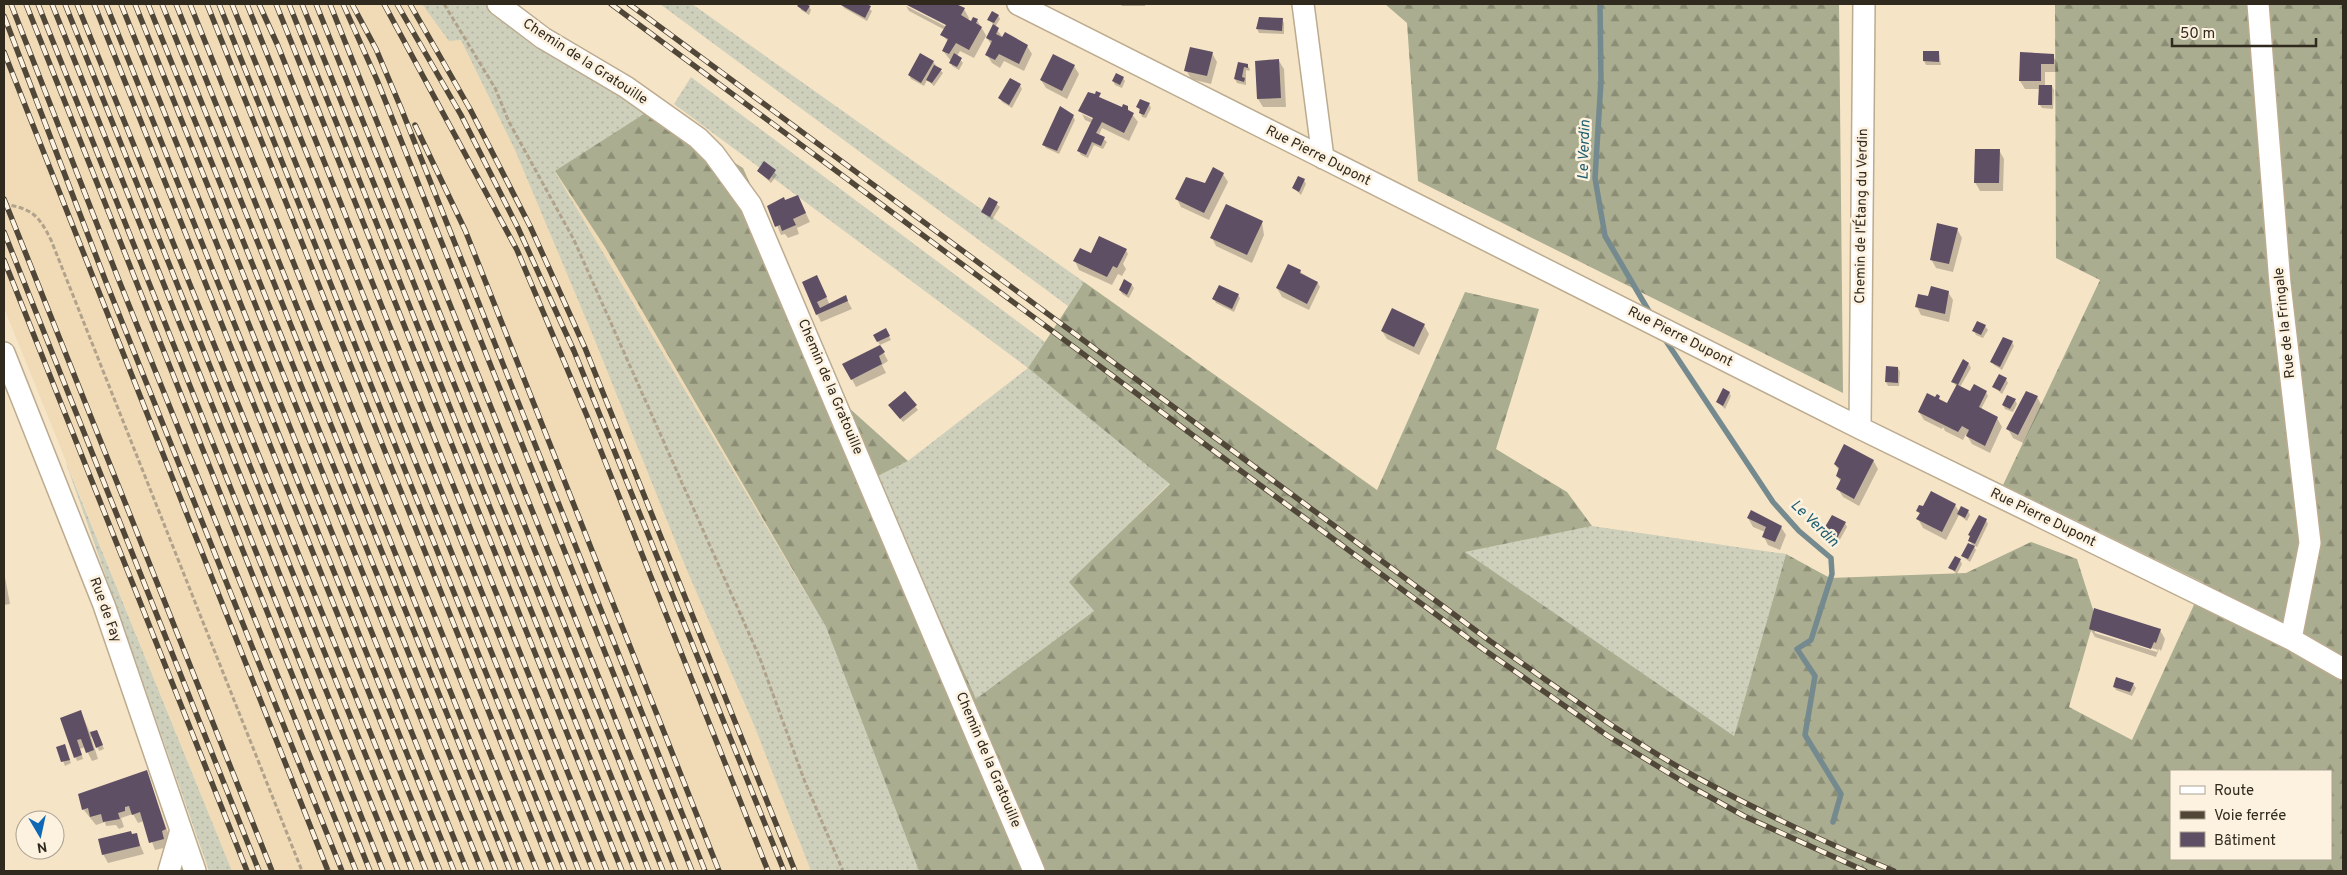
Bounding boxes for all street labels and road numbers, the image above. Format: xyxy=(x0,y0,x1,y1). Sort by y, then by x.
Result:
street label: Chemin de la Gratouille xyxy=(519,15,651,109)
street label: Rue Pierre Dupont xyxy=(1263,122,1373,190)
street label: Chemin de l'Étang du Verdin xyxy=(1851,128,1872,304)
street label: Rue de la Fringale xyxy=(2271,267,2299,379)
street label: Rue Pierre Dupont xyxy=(1625,303,1735,371)
street label: Chemin de la Gratouille xyxy=(794,317,866,457)
street label: Rue Pierre Dupont xyxy=(1987,485,2099,551)
street label: Rue de Fay xyxy=(85,575,125,645)
street label: Chemin de la Gratouille xyxy=(952,690,1024,830)

